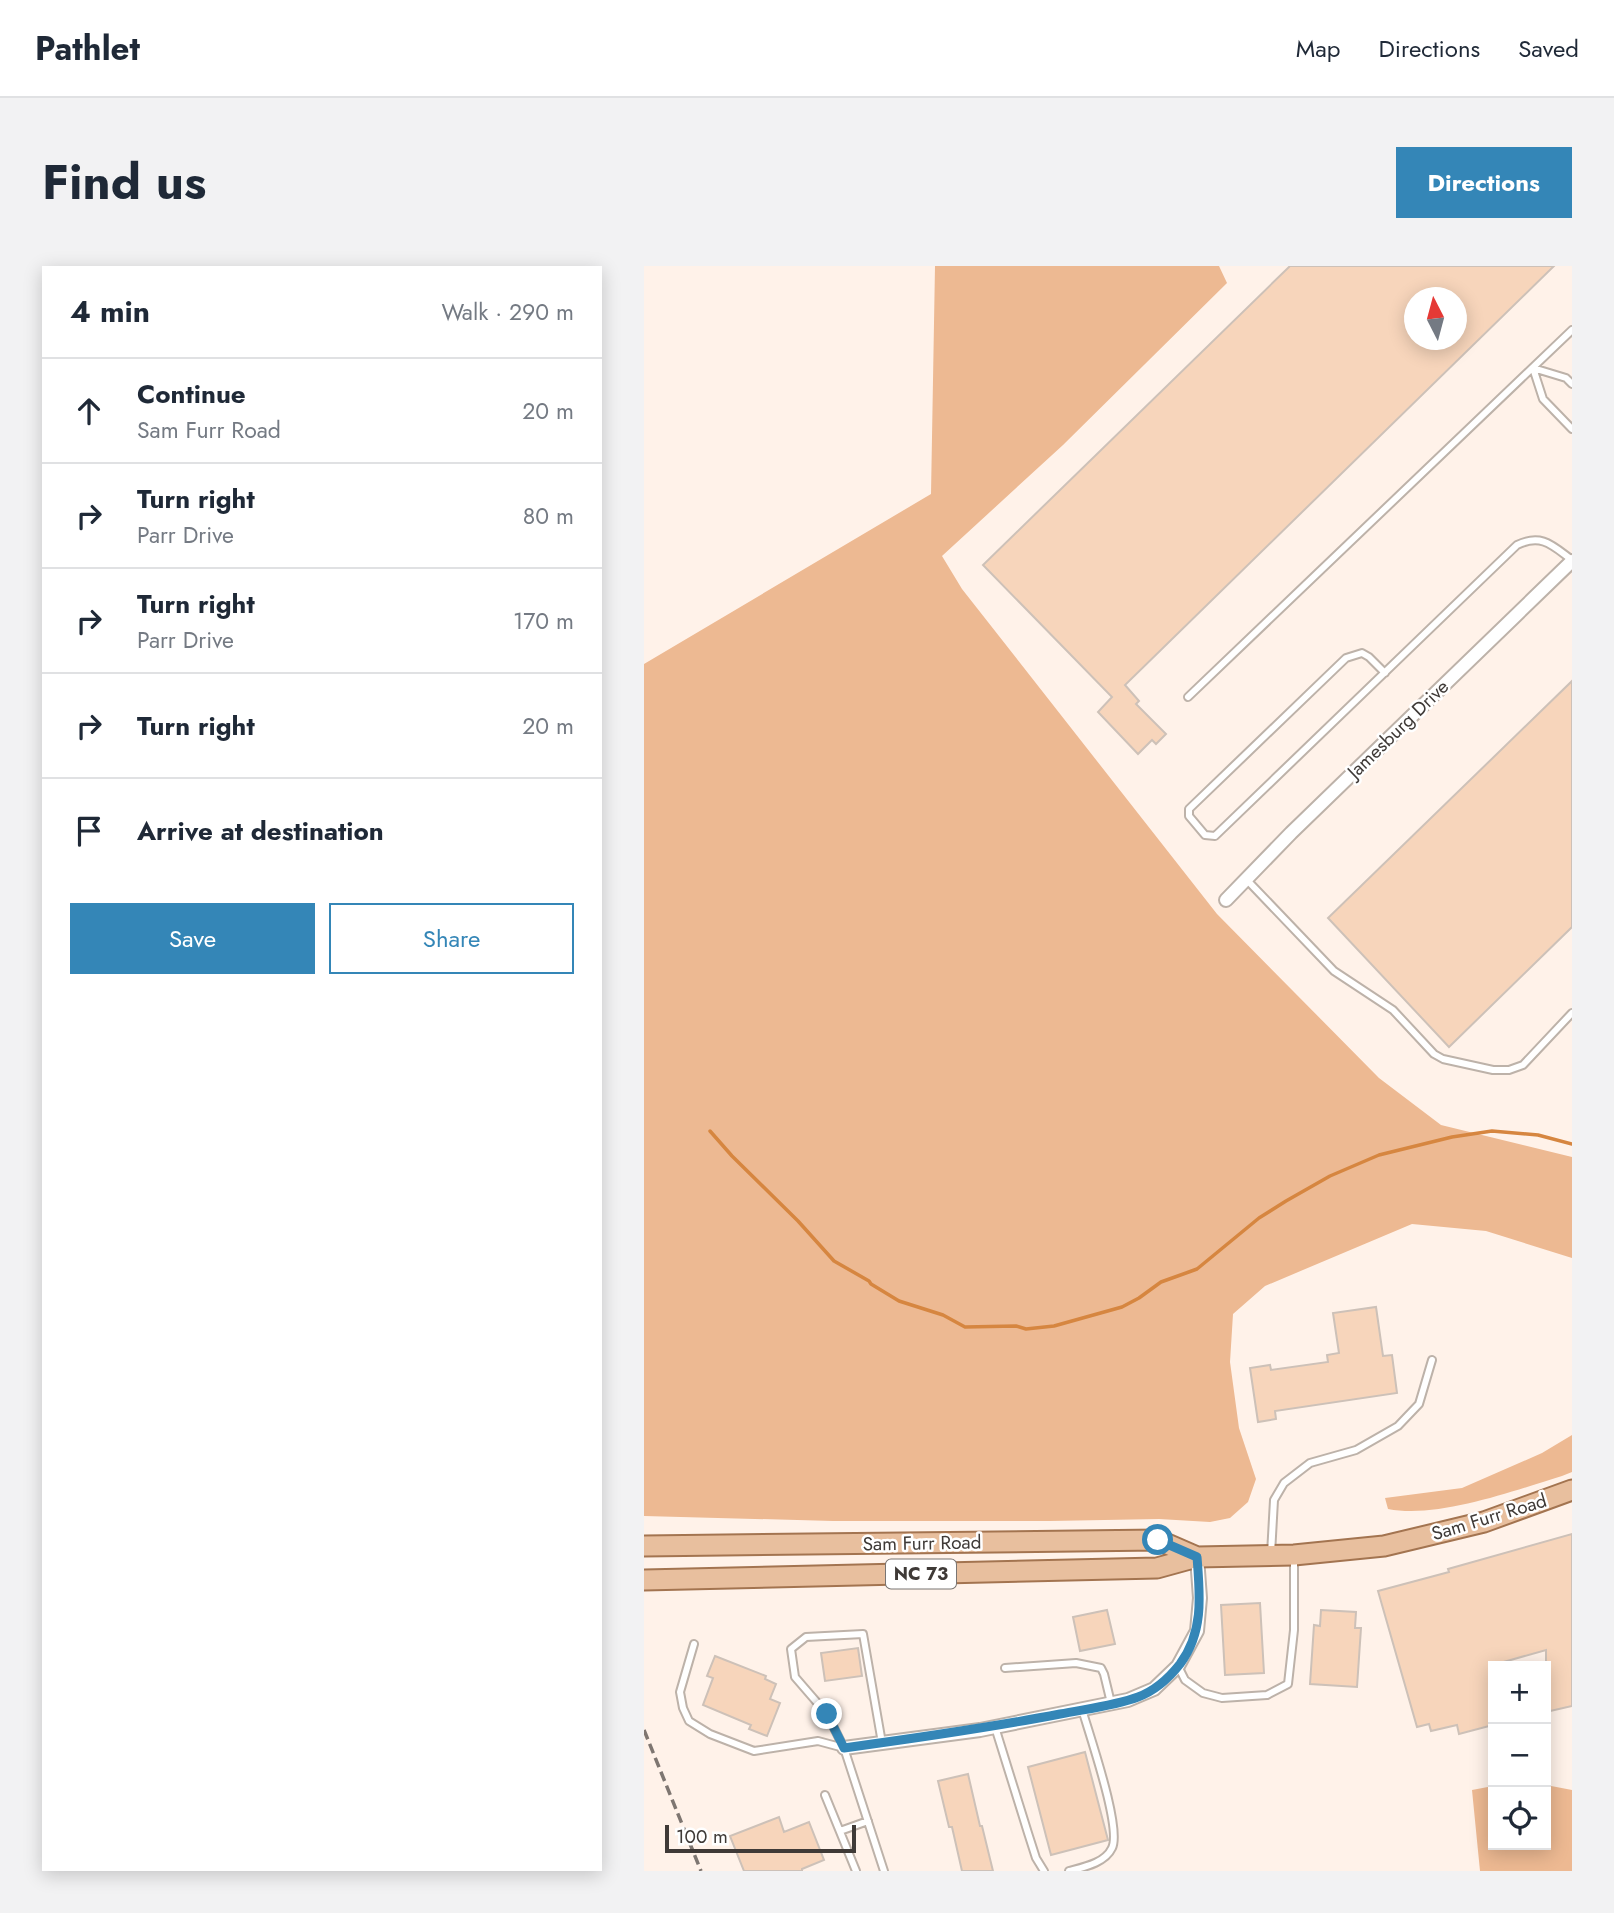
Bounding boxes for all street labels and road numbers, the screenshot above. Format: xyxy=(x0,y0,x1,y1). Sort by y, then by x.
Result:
street label: Jamesburg Drive xyxy=(1339,673,1455,787)
street label: Sam Furr Road xyxy=(1428,1487,1550,1547)
street label: Sam Furr Road xyxy=(862,1528,982,1558)
road number: NC 73 xyxy=(886,1560,956,1588)

